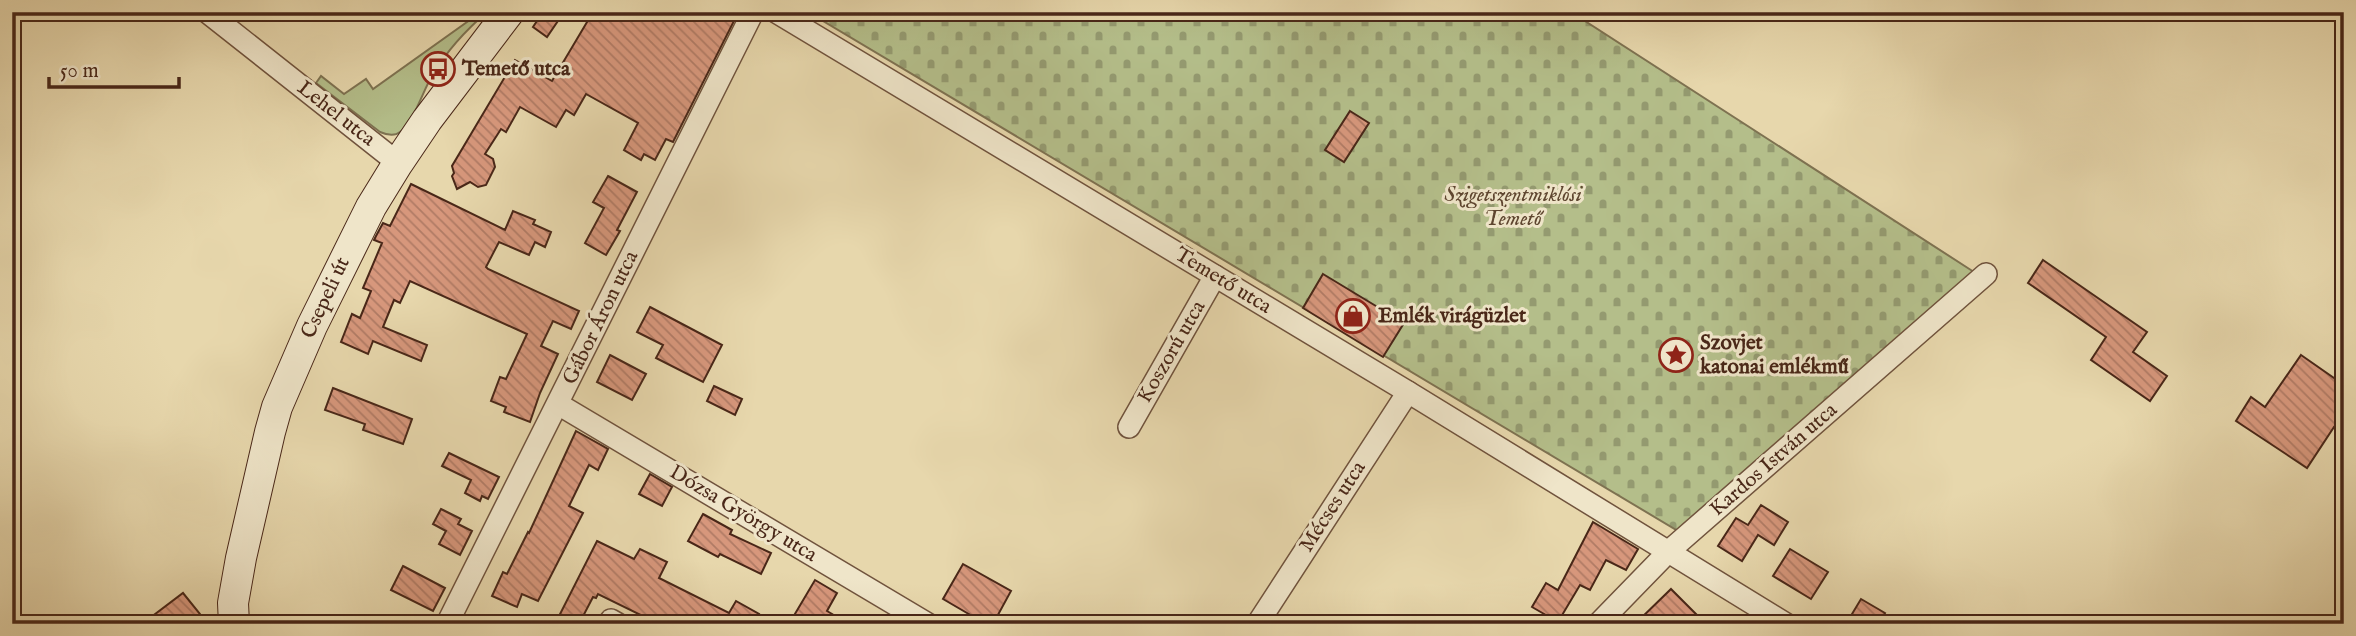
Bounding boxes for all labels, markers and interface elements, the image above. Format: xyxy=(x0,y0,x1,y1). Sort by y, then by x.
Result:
scale bar xyxy=(49,46,178,90)
bus stop icon: Temető utca xyxy=(419,50,457,88)
place label: Temető utca xyxy=(461,56,571,83)
text: 50 m xyxy=(60,58,99,85)
street label: Lehel utca xyxy=(291,75,381,154)
park label: Szigetszentmiklósi Temető xyxy=(1444,182,1584,233)
street label: Temető utca xyxy=(1170,242,1277,321)
street label: Gábor Áron utca xyxy=(556,245,645,389)
street label: Csepeli út xyxy=(295,253,357,343)
street label: Koszorú utca xyxy=(1132,295,1213,408)
shop icon: Emlék virágüzlet xyxy=(1334,297,1372,335)
place label: Emlék virágüzlet xyxy=(1378,303,1527,330)
place label: Szovjet katonai emlékmű xyxy=(1699,330,1849,381)
place icon: Szovjet katonai emlékmű xyxy=(1657,336,1695,374)
street label: Kardos István utca xyxy=(1705,397,1844,523)
street label: Mécses utca xyxy=(1294,456,1373,558)
street label: Dózsa György utca xyxy=(664,459,823,569)

